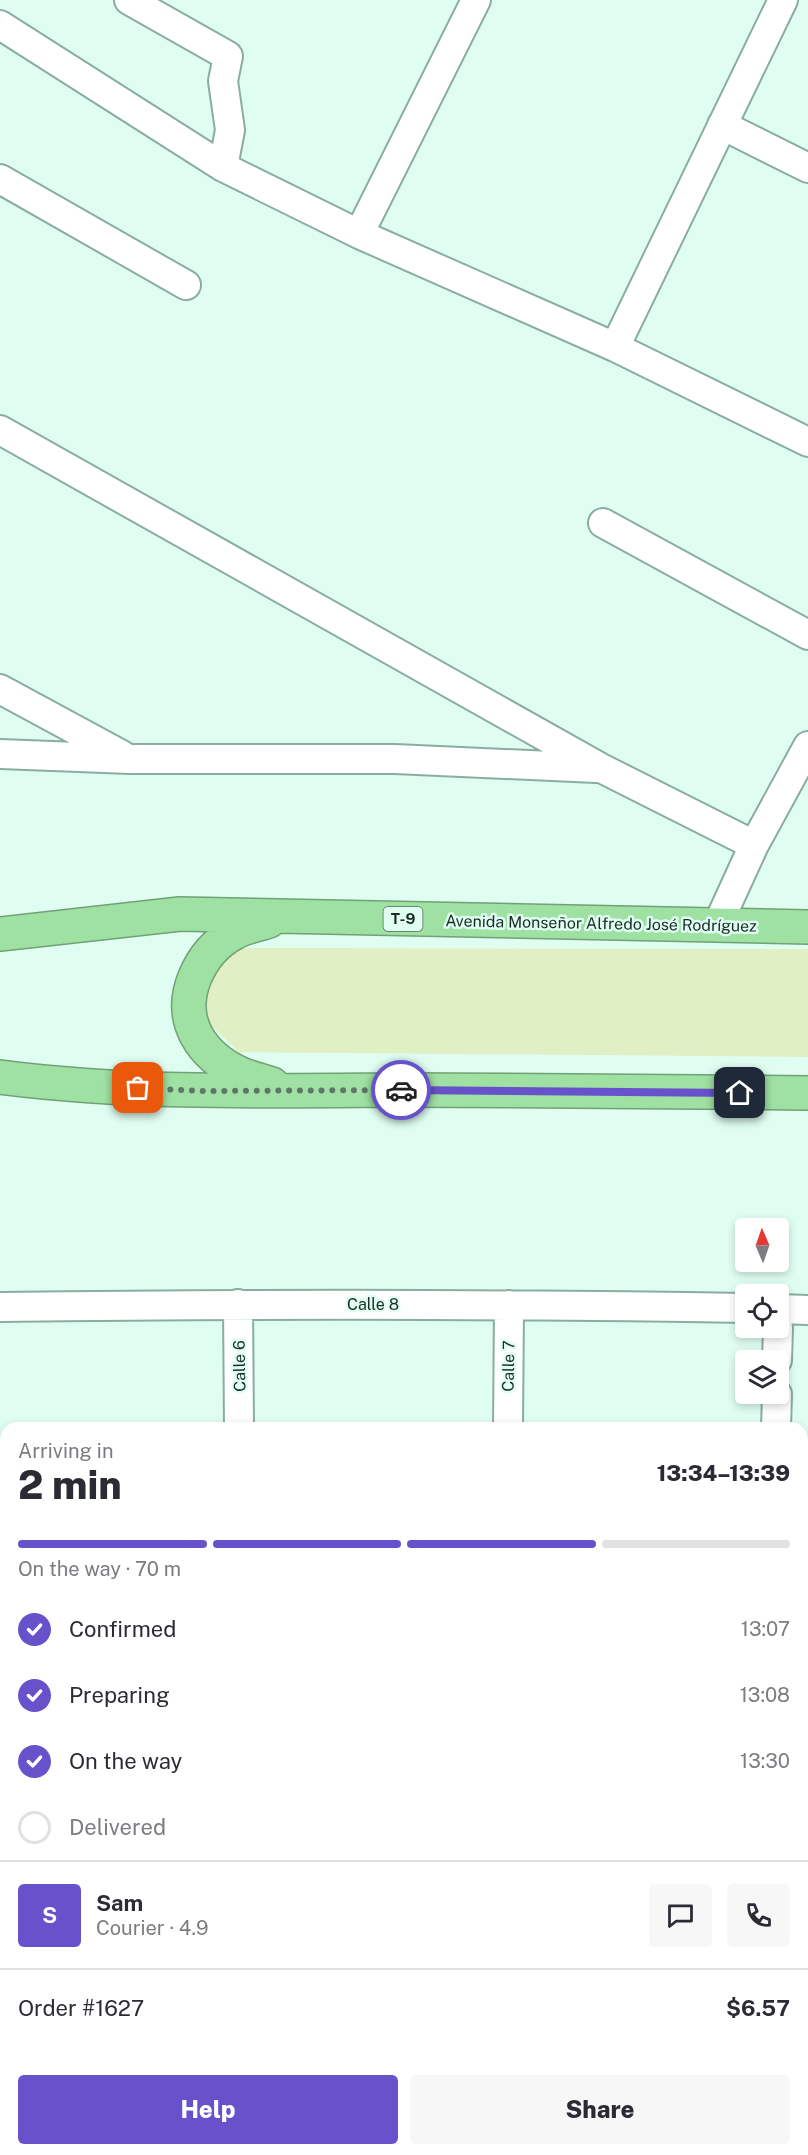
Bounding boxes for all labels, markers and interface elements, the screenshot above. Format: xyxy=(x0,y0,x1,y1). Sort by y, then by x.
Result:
road number: T-9 xyxy=(384,907,422,931)
street label: Avenida Monseñor Alfredo José Rodríguez xyxy=(445,911,757,936)
courier xyxy=(371,1060,431,1120)
pin xyxy=(112,1062,163,1113)
pin xyxy=(714,1067,765,1118)
icon: bag xyxy=(121,1071,154,1104)
icon: car xyxy=(385,1074,418,1107)
icon: home xyxy=(723,1076,756,1109)
north arrow xyxy=(735,1218,789,1272)
map controls xyxy=(735,1218,789,1404)
button: locate xyxy=(735,1284,789,1338)
street label: Calle 8 xyxy=(347,1295,399,1314)
street label: Calle 6 xyxy=(230,1340,249,1392)
street label: Calle 7 xyxy=(499,1340,518,1392)
button: layers xyxy=(735,1350,789,1404)
text: Arriving in xyxy=(18,1439,113,1463)
text: 13:34–13:39 xyxy=(657,1460,790,1486)
text: 2 min xyxy=(18,1462,122,1508)
text: On the way · 70 m xyxy=(18,1557,181,1581)
icon: check xyxy=(18,1613,51,1646)
text: Confirmed xyxy=(69,1616,176,1642)
text: 13:07 xyxy=(741,1617,790,1641)
icon: check xyxy=(18,1679,51,1712)
text: Preparing xyxy=(69,1682,170,1708)
text: 13:08 xyxy=(740,1683,790,1707)
icon: check xyxy=(18,1745,51,1778)
text: On the way xyxy=(69,1748,182,1774)
text: 13:30 xyxy=(740,1749,790,1773)
text: Delivered xyxy=(69,1814,166,1840)
button: chat xyxy=(649,1884,712,1947)
button: phone xyxy=(727,1884,790,1947)
text: Sam xyxy=(96,1890,143,1916)
text: S xyxy=(42,1902,57,1928)
text: Courier · 4.9 xyxy=(96,1916,208,1940)
text: Order #1627 xyxy=(18,1995,144,2021)
text: $6.57 xyxy=(726,1995,790,2021)
button: Help xyxy=(18,2075,398,2144)
button: Share xyxy=(410,2075,790,2144)

